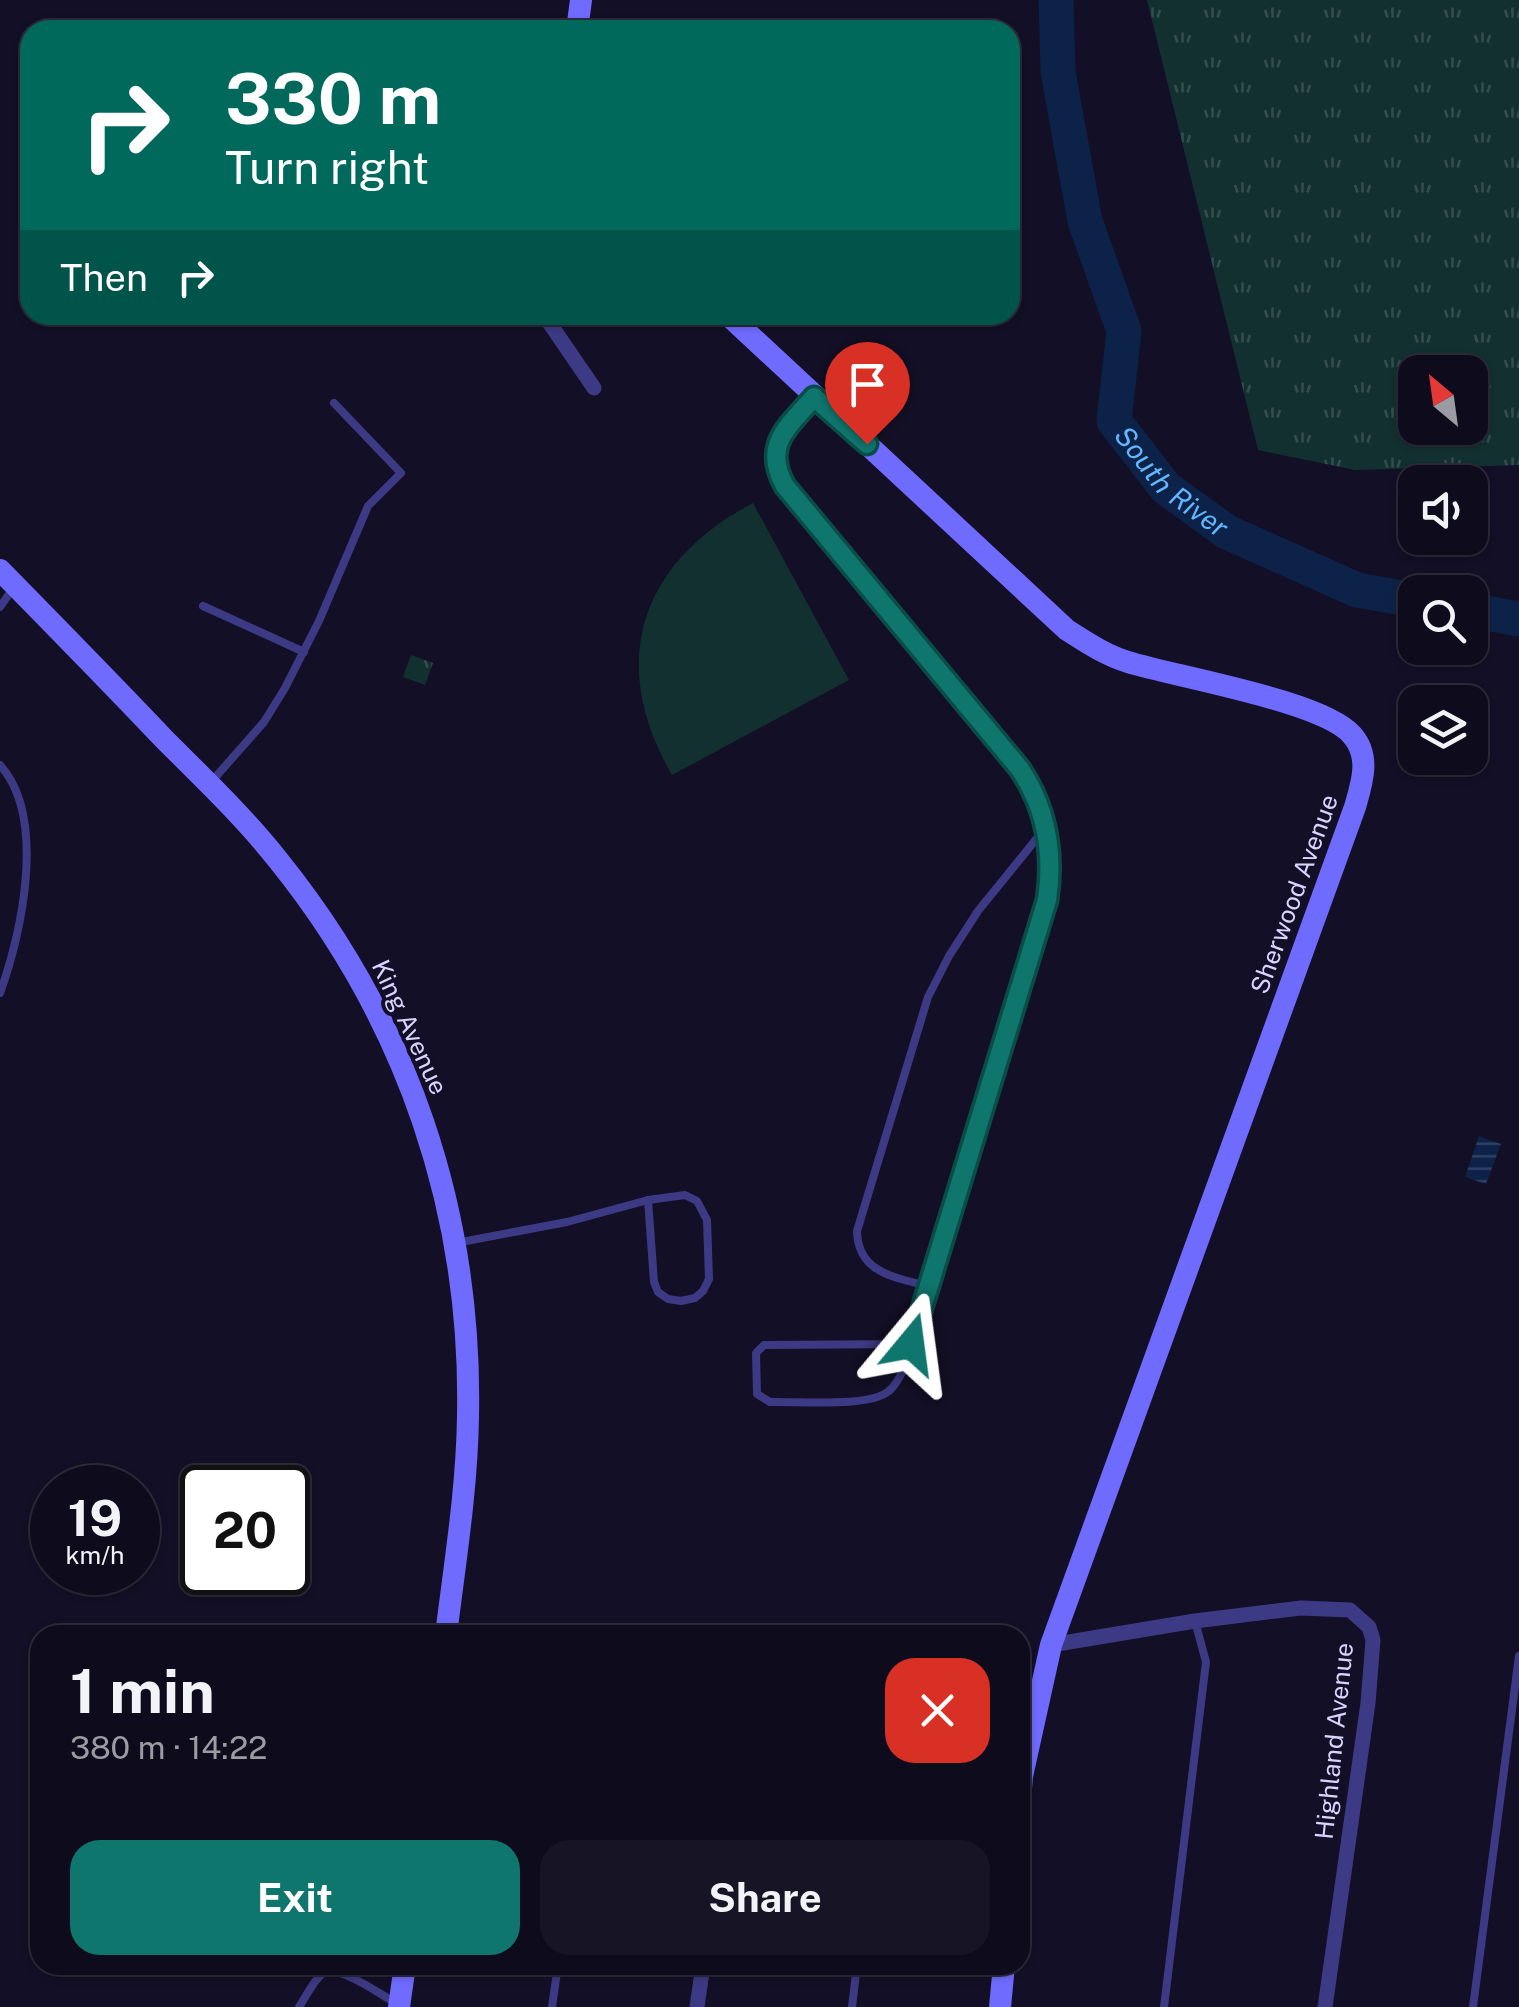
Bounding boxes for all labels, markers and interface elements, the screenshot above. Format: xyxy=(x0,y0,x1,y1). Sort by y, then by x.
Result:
text: 330 m xyxy=(225,57,441,140)
icon: right xyxy=(60,60,190,190)
text: Turn right xyxy=(225,141,429,194)
icon: right xyxy=(168,250,223,305)
text: Then xyxy=(60,255,148,300)
pin xyxy=(825,342,910,445)
north arrow xyxy=(1398,355,1488,445)
map controls xyxy=(1398,355,1488,775)
icon: arrive xyxy=(840,357,895,412)
water label: South River xyxy=(1108,419,1235,544)
button: sound xyxy=(1398,465,1488,555)
button: search xyxy=(1398,575,1488,665)
button: layers xyxy=(1398,685,1488,775)
street label: Sherwood Avenue xyxy=(1244,790,1344,998)
street label: King Avenue xyxy=(366,955,454,1099)
position arrow xyxy=(859,1292,963,1396)
speed limit sign: 20 xyxy=(180,1465,310,1595)
text: 19 xyxy=(68,1488,122,1547)
text: km/h xyxy=(66,1540,124,1570)
street label: Highland Avenue xyxy=(1309,1641,1359,1841)
text: 1 min xyxy=(70,1656,215,1727)
button: close xyxy=(885,1658,990,1763)
text: 380 m · 14:22 xyxy=(70,1729,267,1766)
button: Exit xyxy=(70,1840,520,1955)
button: Share xyxy=(540,1840,990,1955)

